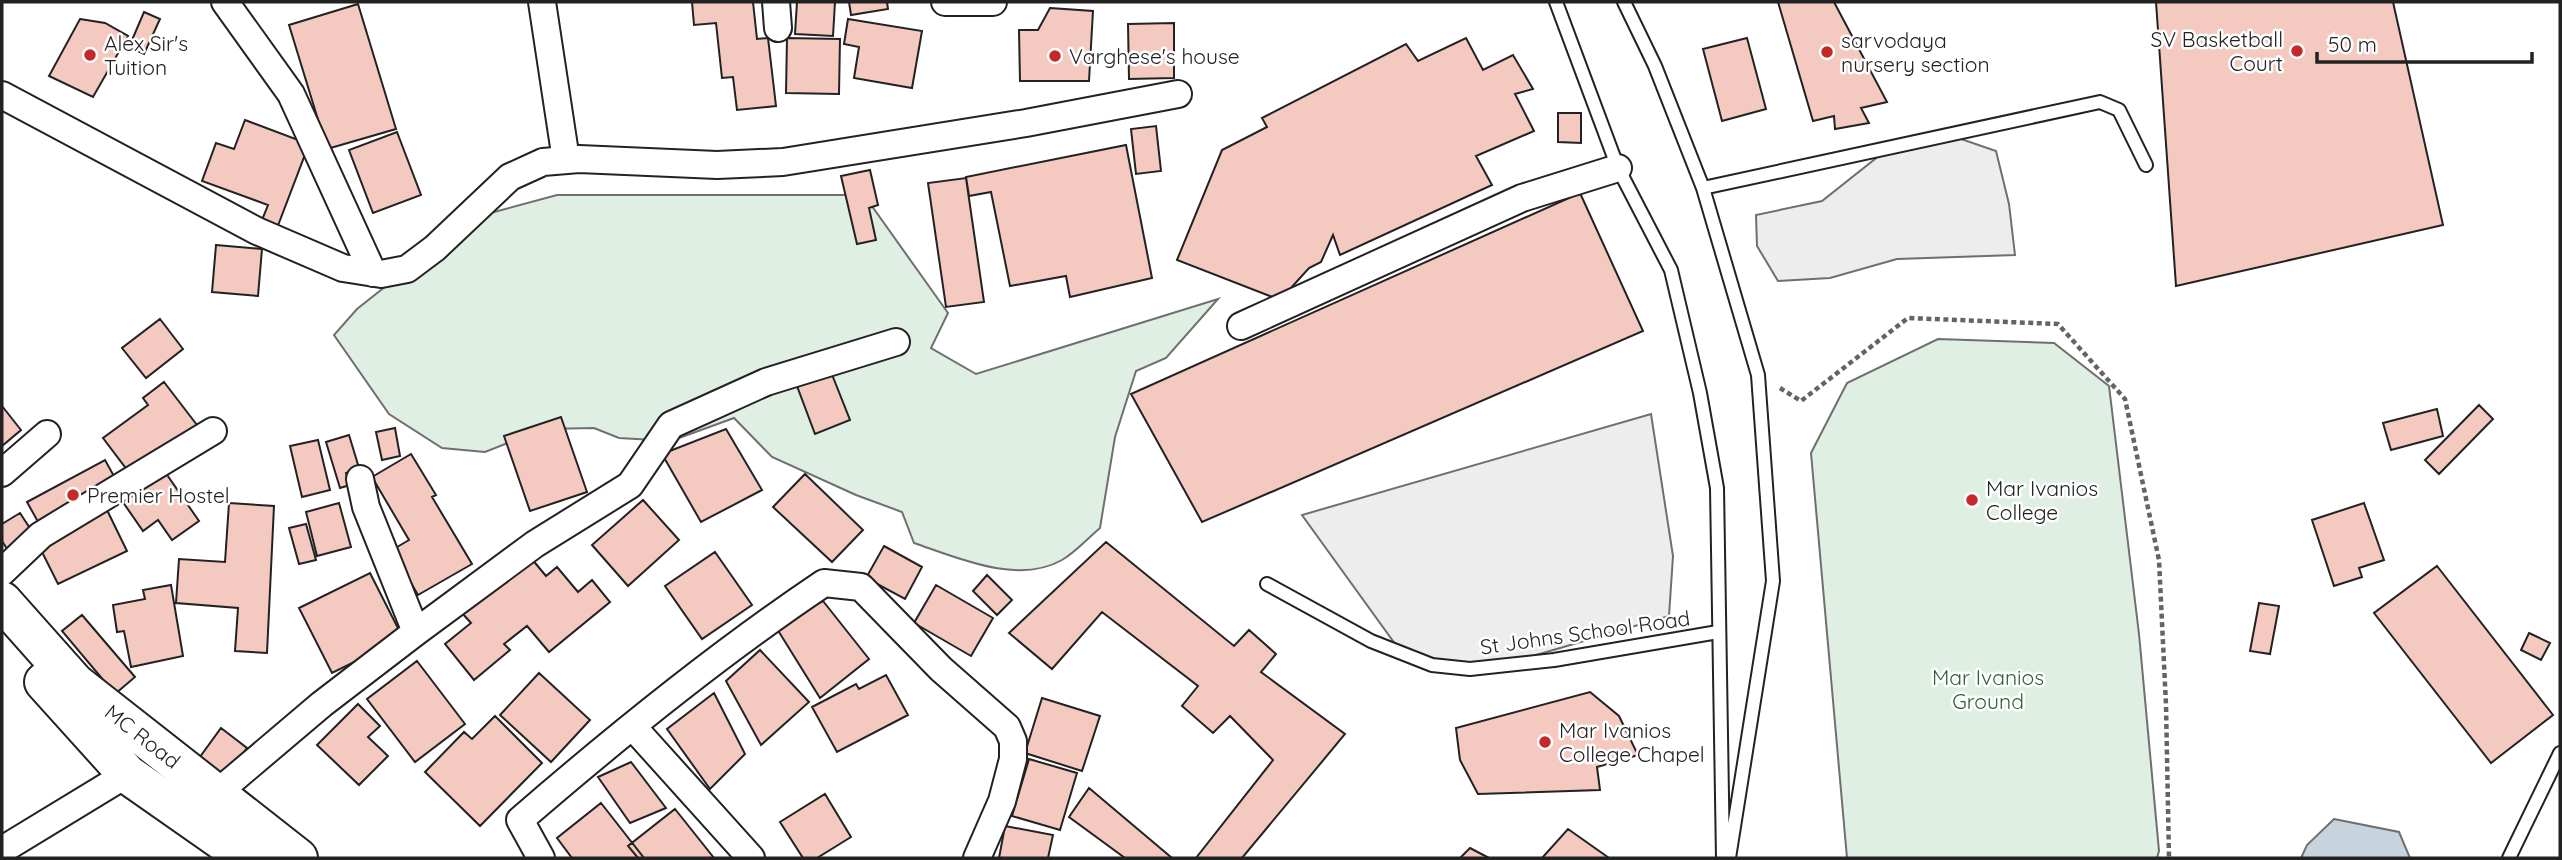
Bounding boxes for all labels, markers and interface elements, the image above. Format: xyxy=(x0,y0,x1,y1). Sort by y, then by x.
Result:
scale bar xyxy=(2317,21,2532,65)
place label: SV Basketball Court xyxy=(2150,26,2283,76)
place label: sarvodaya nursery section xyxy=(1841,27,1990,77)
place label: Alex Sir's Tuition xyxy=(104,30,188,80)
text: 50 m xyxy=(2328,31,2377,57)
place label: Varghese's house xyxy=(1069,43,1240,69)
marker: SV Basketball Court xyxy=(2289,43,2305,59)
marker: sarvodaya nursery section xyxy=(1819,44,1835,60)
marker: Alex Sir's Tuition xyxy=(82,47,98,63)
marker: Varghese's house xyxy=(1047,48,1063,64)
place label: Mar Ivanios College xyxy=(1986,475,2098,525)
place label: Premier Hostel xyxy=(87,482,230,508)
marker: Premier Hostel xyxy=(65,487,81,503)
marker: Mar Ivanios College xyxy=(1964,492,1980,508)
street label: St Johns School Road xyxy=(1478,604,1692,660)
park label: Mar Ivanios Ground xyxy=(1932,664,2044,714)
street label: MC Road xyxy=(100,699,186,774)
place label: Mar Ivanios College Chapel xyxy=(1559,717,1705,767)
marker: Mar Ivanios College Chapel xyxy=(1537,734,1553,750)

